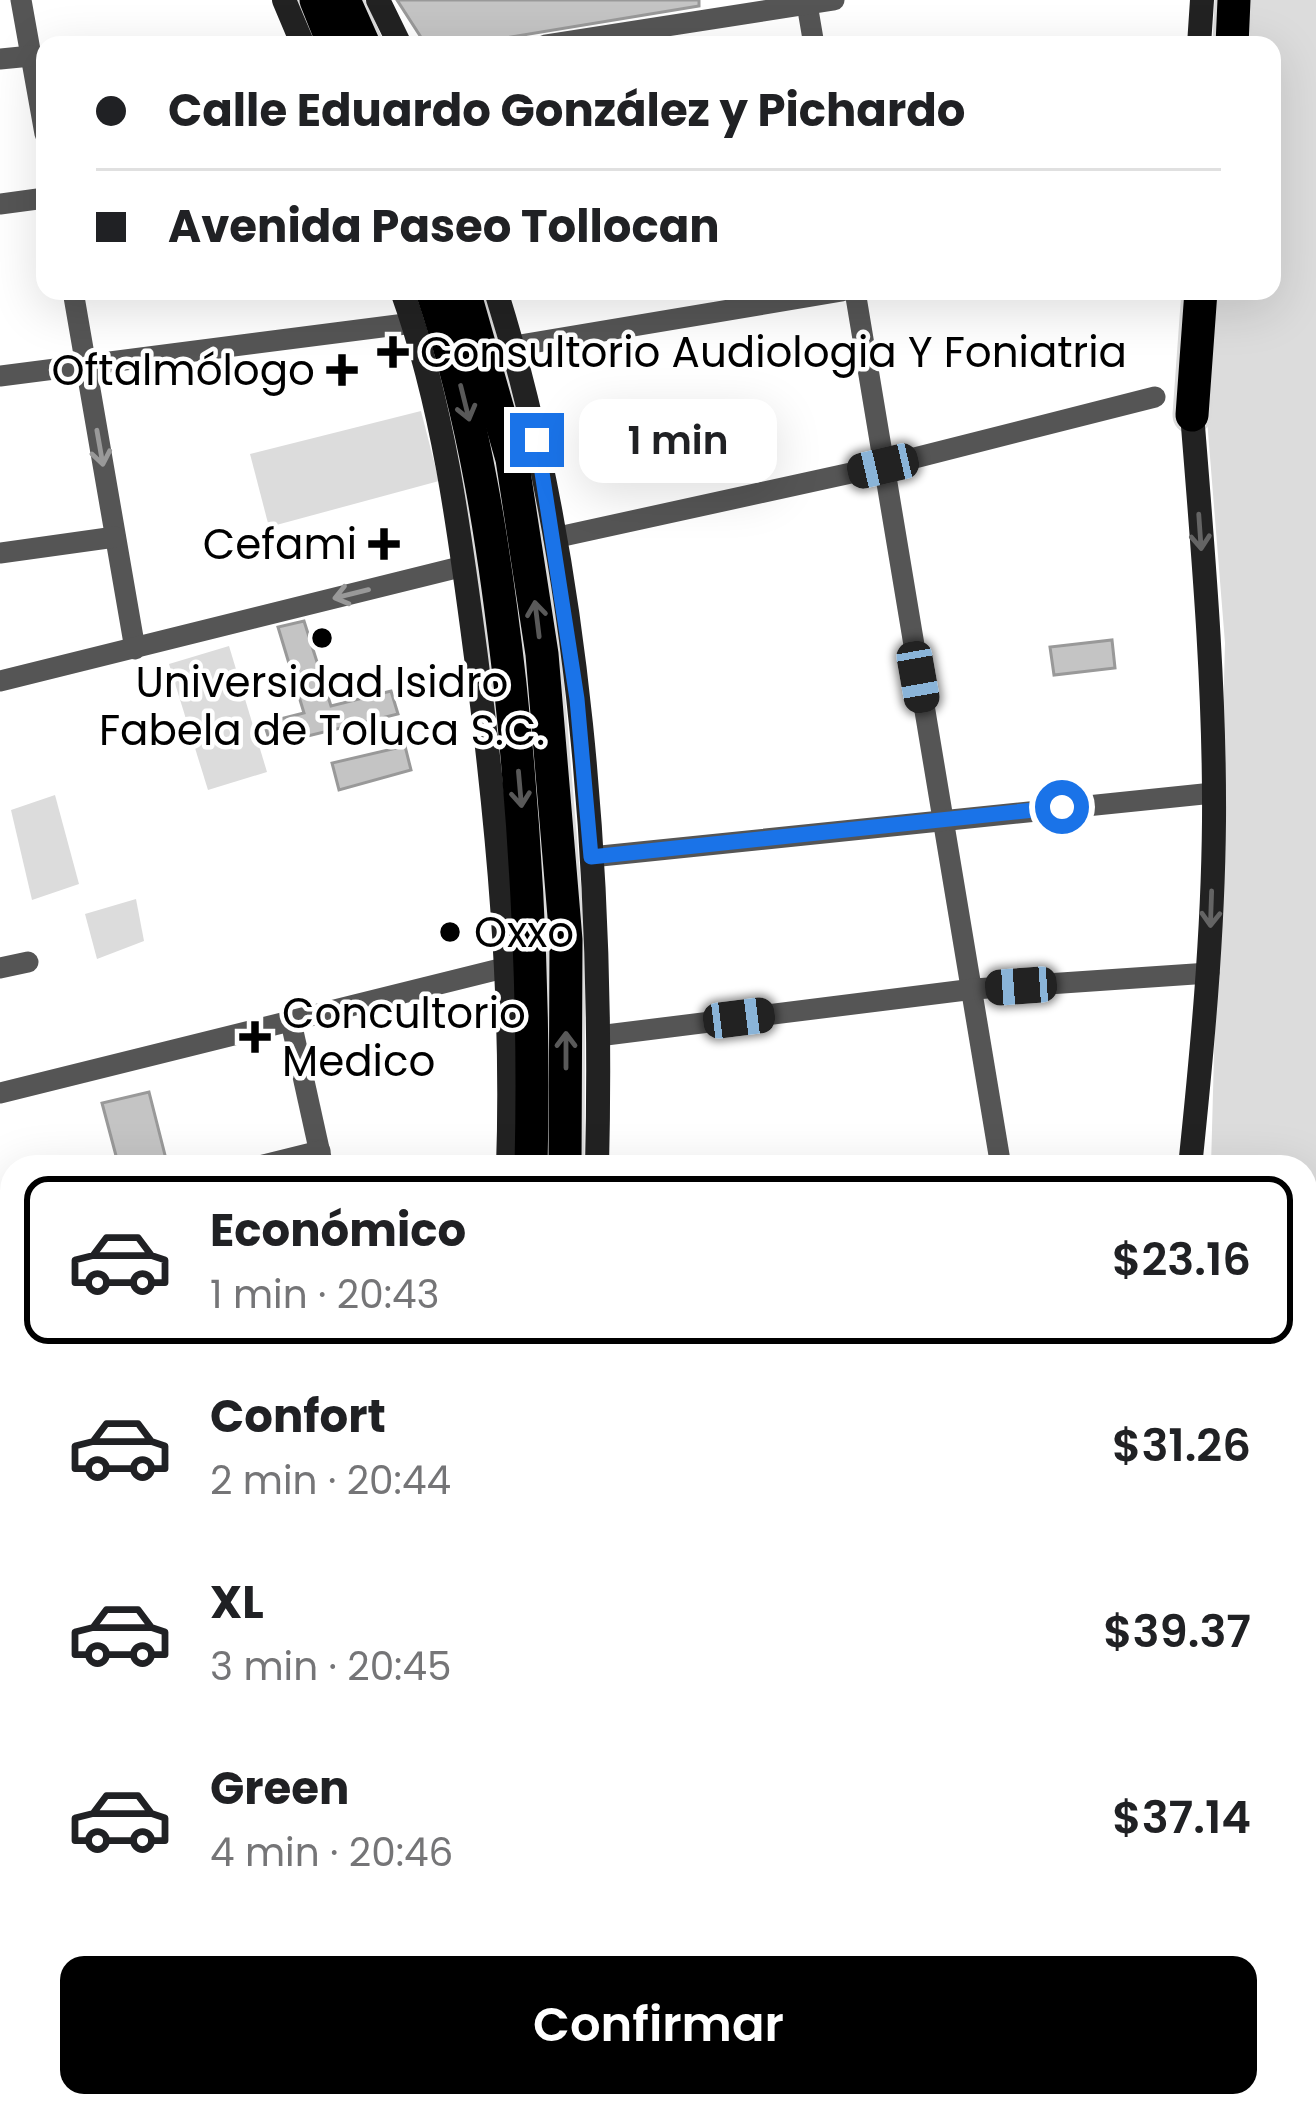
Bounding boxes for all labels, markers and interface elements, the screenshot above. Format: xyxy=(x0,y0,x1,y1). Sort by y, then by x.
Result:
text: Calle Eduardo González y Pichardo xyxy=(168,79,965,142)
text: Avenida Paseo Tollocan xyxy=(168,195,720,258)
place label: Consultorio Audiologia Y Foniatria xyxy=(420,323,1127,382)
marker: Consultorio Audiologia Y Foniatria xyxy=(377,336,409,368)
place label: Oftalmólogo xyxy=(52,341,315,400)
marker: Oftalmólogo xyxy=(326,354,358,386)
one-way arrow xyxy=(455,384,477,422)
callout: 1 min xyxy=(579,398,777,482)
route end xyxy=(510,413,564,467)
text: 1 min xyxy=(628,413,728,468)
one-way arrow xyxy=(89,427,112,466)
car xyxy=(844,440,922,492)
one-way arrow xyxy=(1188,512,1211,551)
place label: Cefami xyxy=(203,515,357,574)
marker: Cefami xyxy=(368,528,400,560)
one-way arrow xyxy=(333,584,371,606)
one-way arrow xyxy=(526,601,548,640)
marker: Universidad Isidro Fabela de Toluca S.C. xyxy=(309,625,335,651)
car xyxy=(894,638,942,716)
place label: Universidad Isidro Fabela de Toluca S.C. xyxy=(99,653,545,760)
one-way arrow xyxy=(509,769,532,808)
route start xyxy=(1035,780,1089,834)
one-way arrow xyxy=(1200,889,1223,928)
place label: Oxxo xyxy=(474,903,574,962)
marker: Oxxo xyxy=(437,919,463,945)
car xyxy=(984,966,1058,1006)
place label: Concultorio Medico xyxy=(282,984,526,1091)
car xyxy=(701,996,777,1040)
marker: Concultorio Medico xyxy=(239,1021,271,1053)
one-way arrow xyxy=(555,1031,577,1070)
text: Económico xyxy=(210,1199,466,1262)
icon: car xyxy=(66,1206,174,1314)
text: $23.16 xyxy=(1112,1228,1251,1291)
text: 1 min · 20:43 xyxy=(210,1267,439,1322)
text: Confort xyxy=(210,1385,386,1448)
icon: car xyxy=(66,1392,174,1500)
text: $31.26 xyxy=(1112,1414,1251,1477)
text: 2 min · 20:44 xyxy=(210,1453,451,1508)
text: XL xyxy=(210,1571,264,1634)
icon: car xyxy=(66,1578,174,1686)
text: $39.37 xyxy=(1103,1600,1251,1663)
text: 3 min · 20:45 xyxy=(210,1639,451,1694)
text: Green xyxy=(210,1757,349,1820)
icon: car xyxy=(66,1764,174,1872)
text: $37.14 xyxy=(1112,1786,1251,1849)
text: 4 min · 20:46 xyxy=(210,1825,453,1880)
button: Confirmar xyxy=(60,1956,1257,2094)

